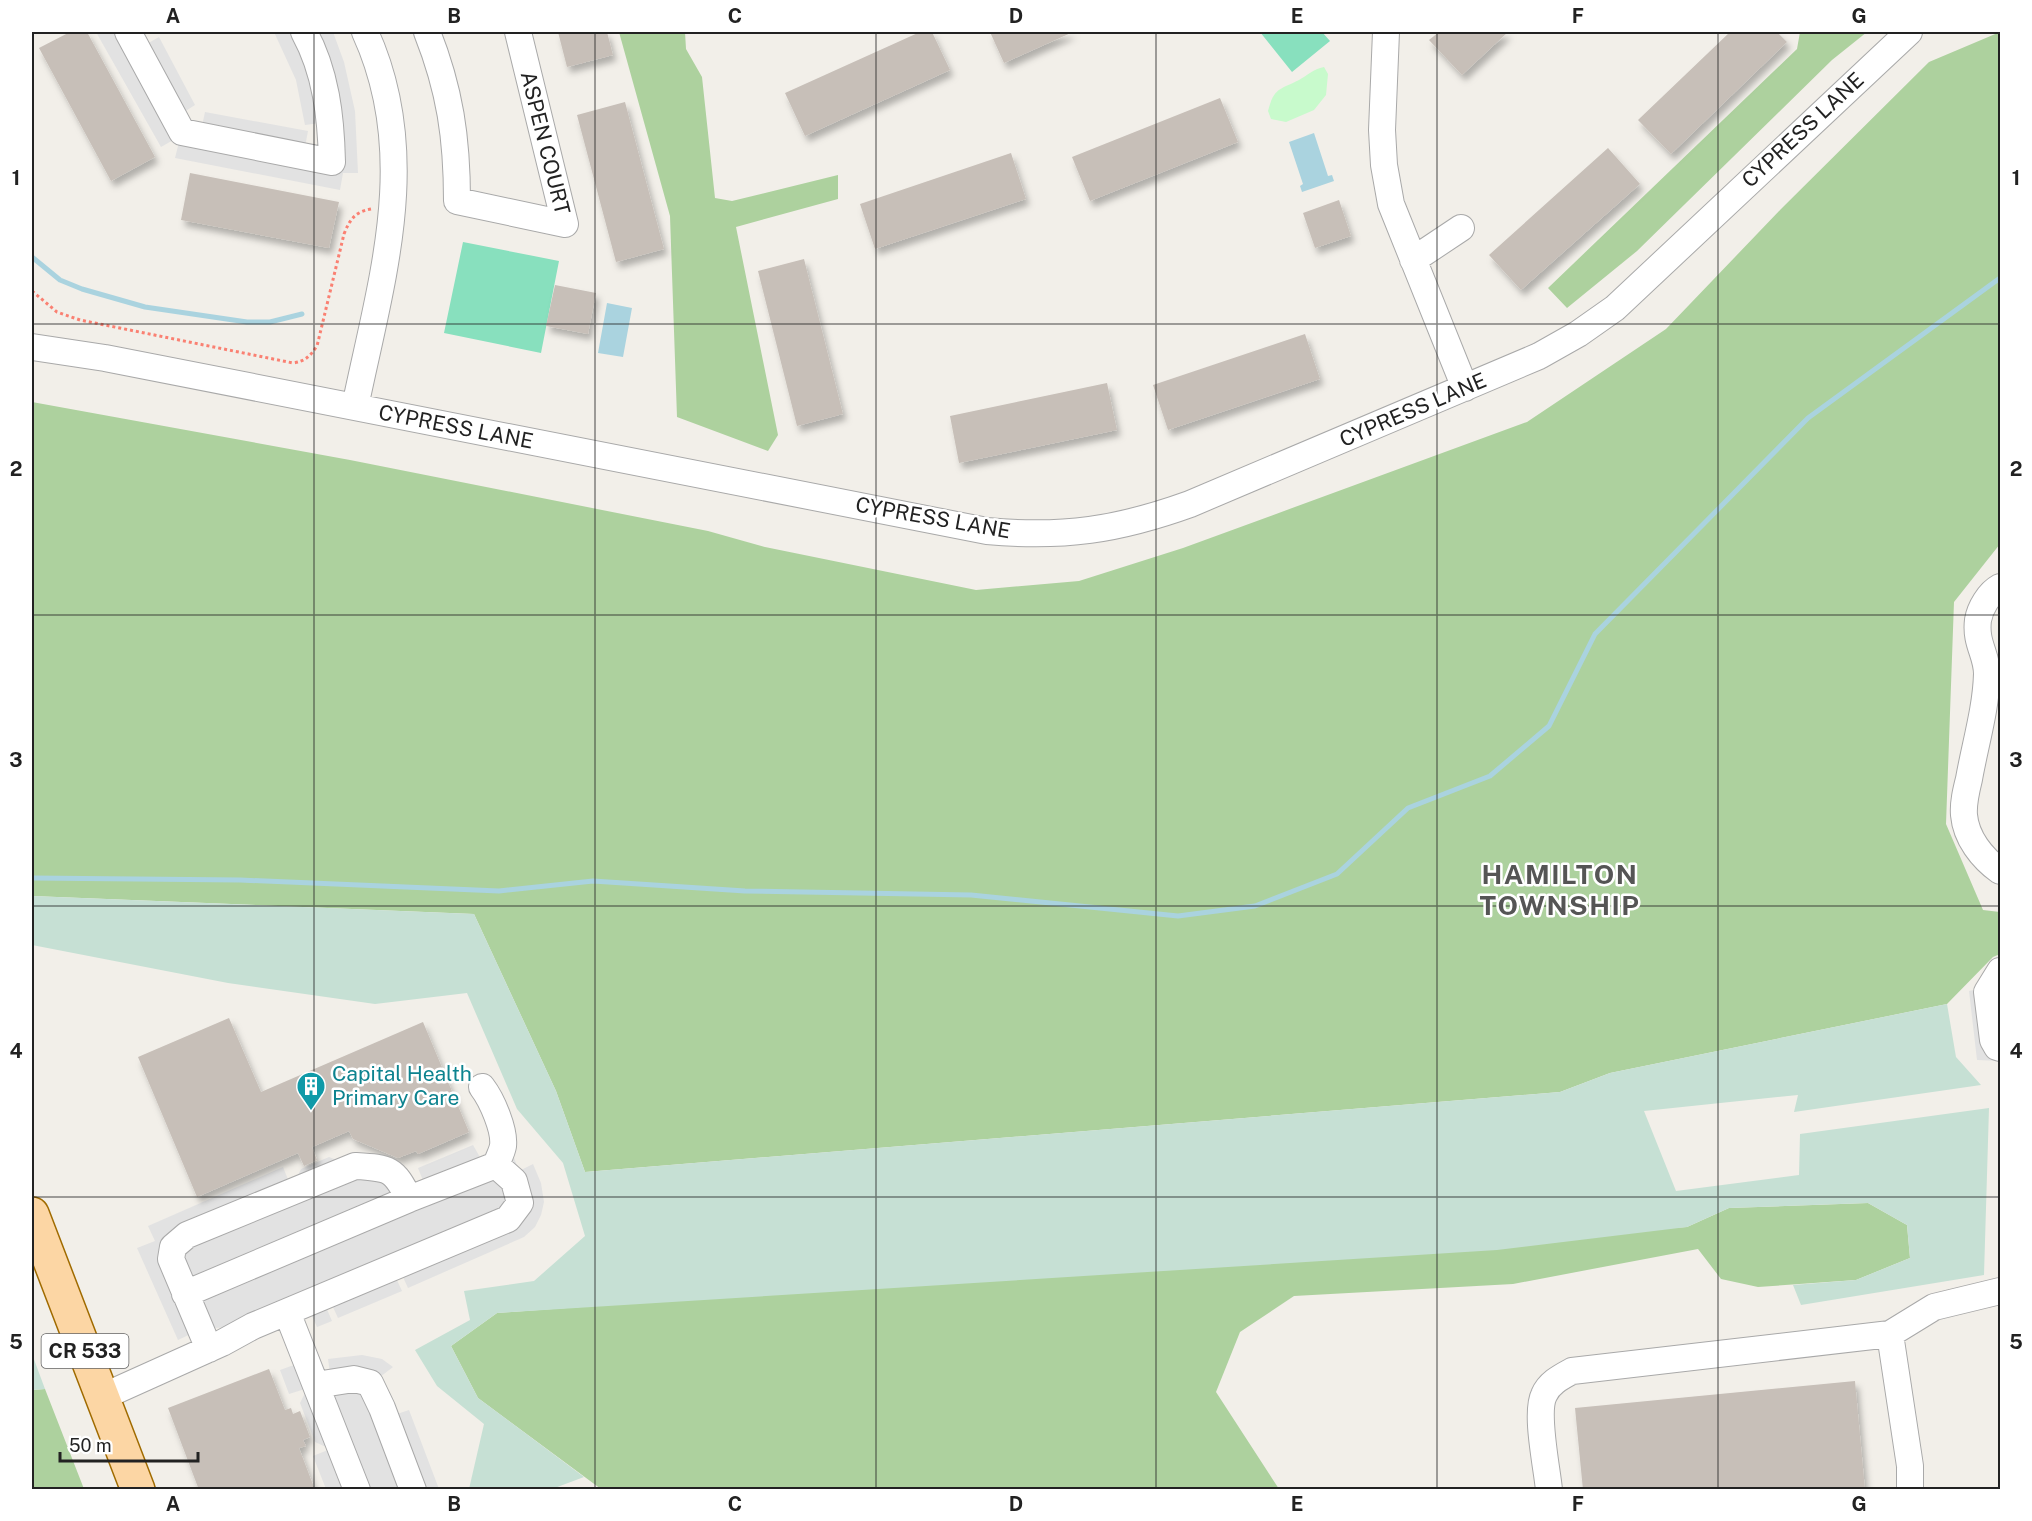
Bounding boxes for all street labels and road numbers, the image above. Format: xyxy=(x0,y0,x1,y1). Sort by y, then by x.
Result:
street label: CYPRESS LANE xyxy=(1737,67,1869,192)
street label: ASPEN COURT xyxy=(516,69,575,217)
street label: CYPRESS LANE xyxy=(1336,367,1490,452)
street label: CYPRESS LANE xyxy=(377,399,536,454)
street label: CYPRESS LANE xyxy=(854,492,1013,543)
road number: CR 533 xyxy=(42,1334,128,1368)

